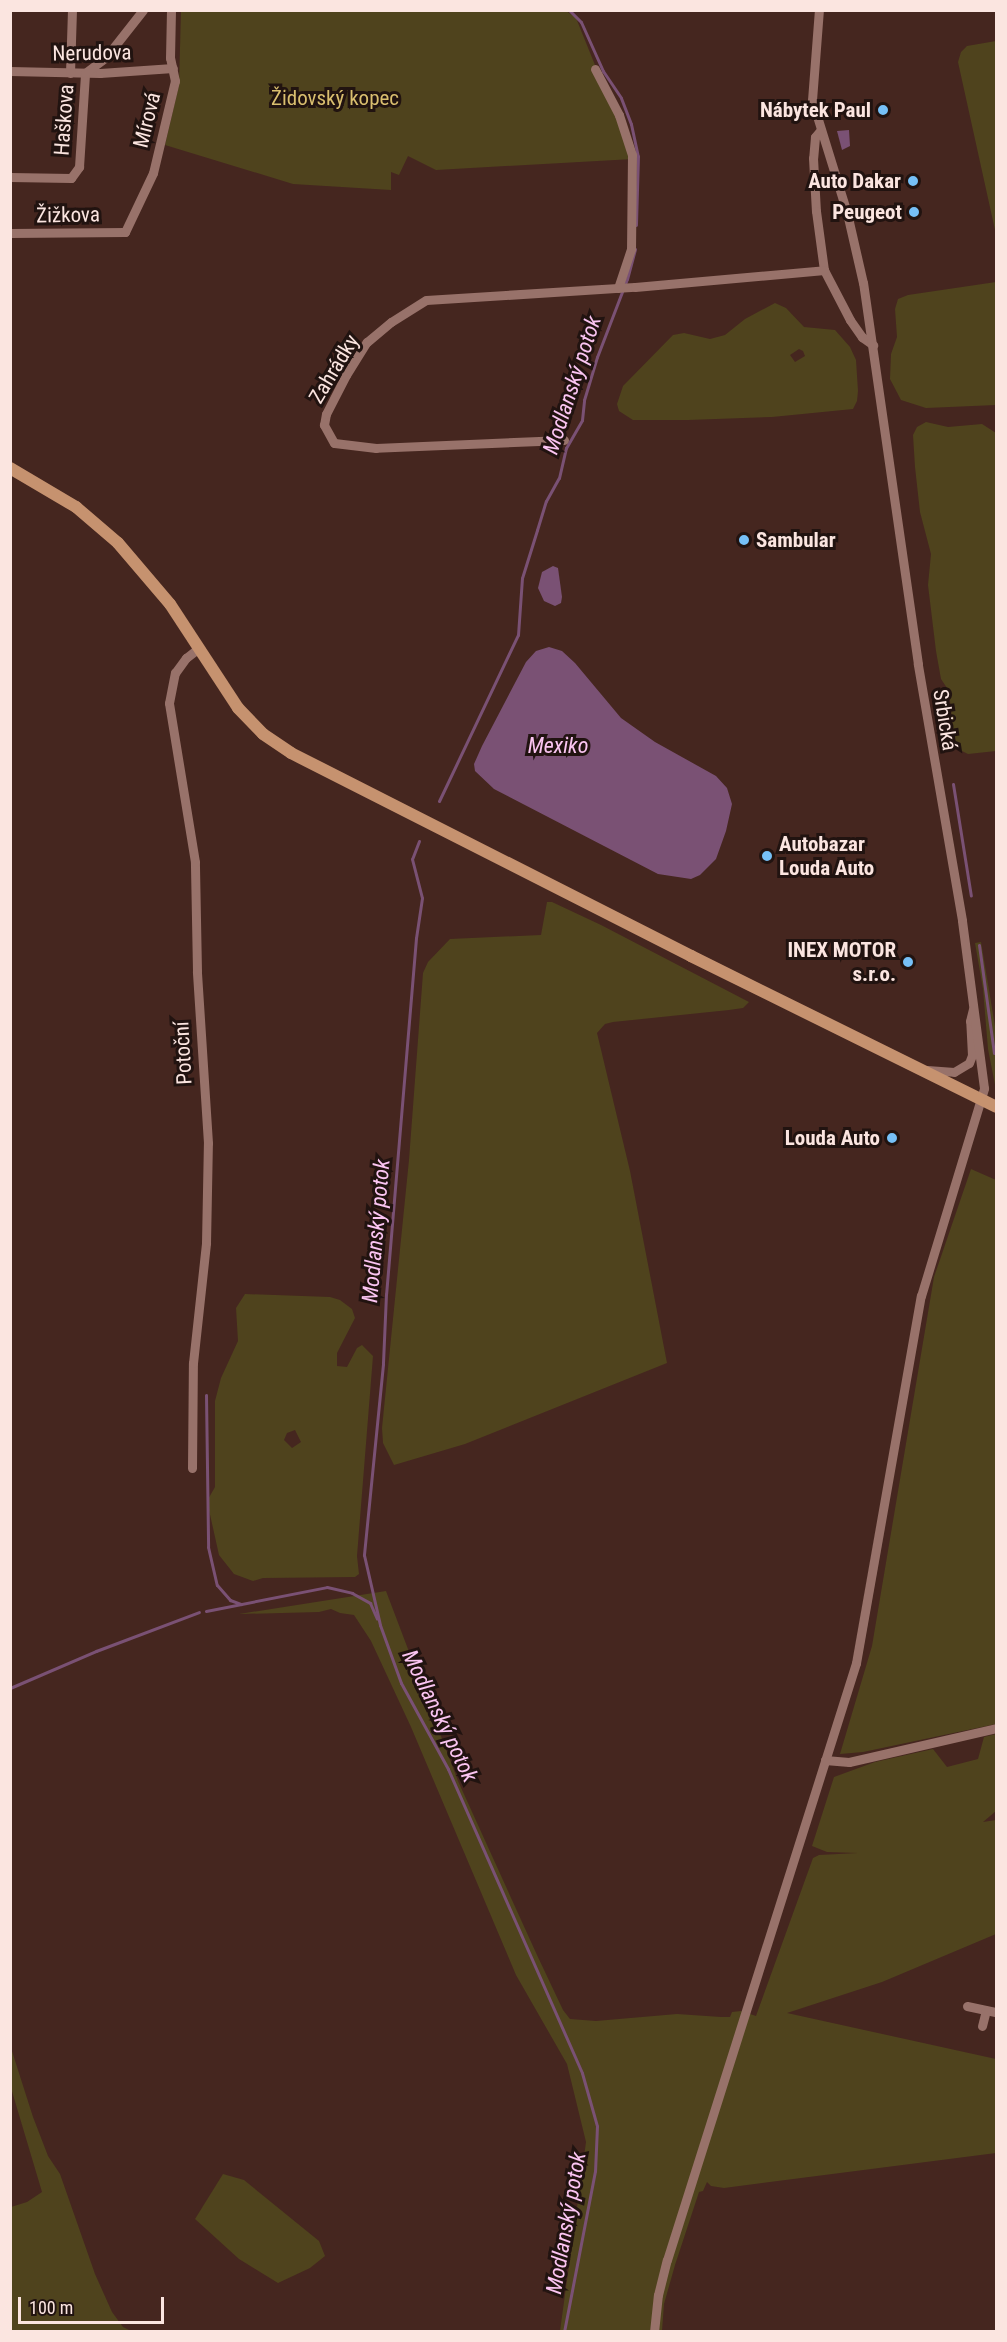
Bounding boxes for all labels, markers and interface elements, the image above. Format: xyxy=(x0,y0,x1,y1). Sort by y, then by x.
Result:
street label: Nerudova xyxy=(52,40,132,66)
street label: Haškova xyxy=(49,84,79,156)
park label: Židovský kopec xyxy=(271,85,399,111)
street label: Mírová xyxy=(128,90,166,150)
place label: Nábytek Paul xyxy=(760,97,871,123)
marker: Nábytek Paul xyxy=(876,103,890,117)
place label: Auto Dakar xyxy=(808,168,901,194)
marker: Auto Dakar xyxy=(906,174,920,188)
place label: Peugeot xyxy=(832,199,902,225)
street label: Žižkova xyxy=(36,202,100,228)
marker: Peugeot xyxy=(907,205,921,219)
water label: Modlanský potok xyxy=(537,313,607,457)
street label: Zahrádky xyxy=(304,330,364,408)
place label: Sambular xyxy=(756,527,836,553)
marker: Sambular xyxy=(737,533,751,547)
street label: Srbická xyxy=(928,688,962,752)
water label: Mexiko xyxy=(528,733,588,759)
place label: Autobazar Louda Auto xyxy=(779,831,874,881)
marker: Autobazar Louda Auto xyxy=(760,849,774,863)
place label: INEX MOTOR s.r.o. xyxy=(787,937,896,987)
marker: INEX MOTOR s.r.o. xyxy=(901,955,915,969)
street label: Potoční xyxy=(169,1021,197,1085)
place label: Louda Auto xyxy=(785,1125,880,1151)
marker: Louda Auto xyxy=(885,1131,899,1145)
water label: Modlanský potok xyxy=(357,1158,395,1304)
water label: Modlanský potok xyxy=(397,1646,483,1786)
water label: Modlanský potok xyxy=(541,2150,591,2296)
scale bar xyxy=(21,2285,166,2323)
text: 100 m xyxy=(29,2297,73,2318)

